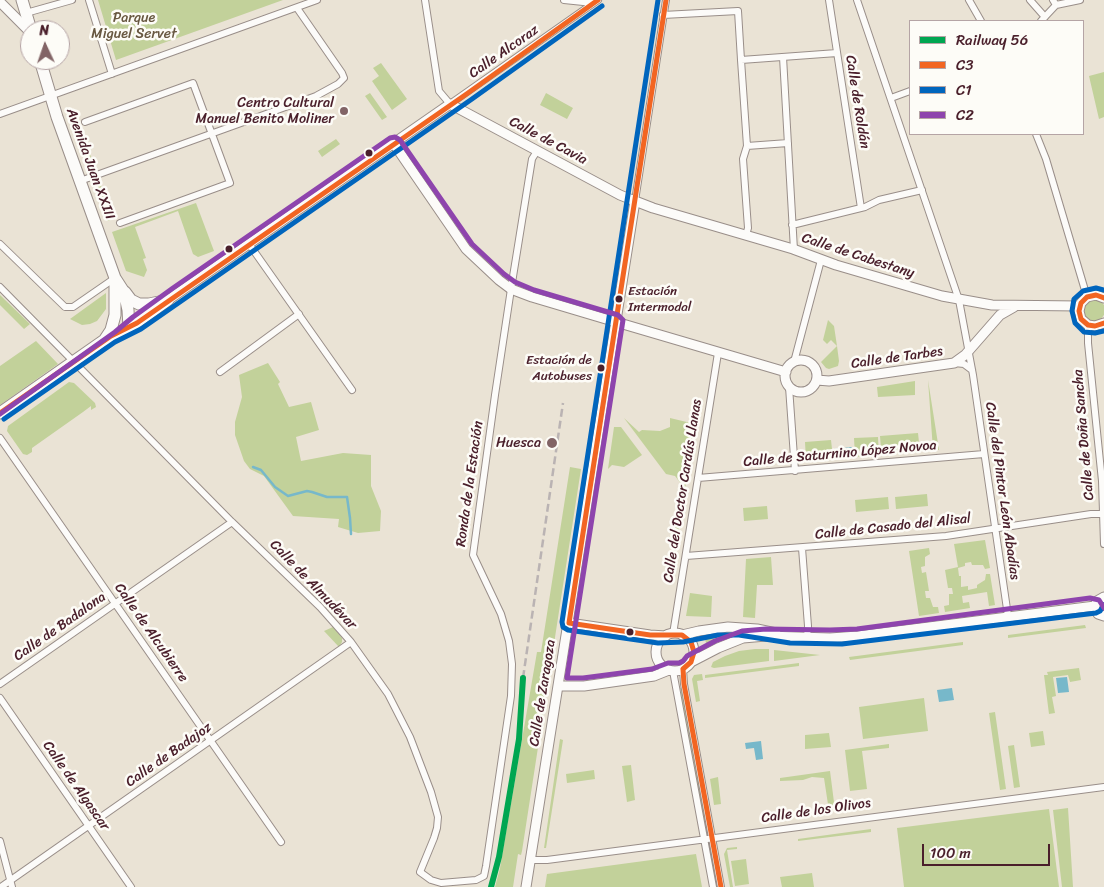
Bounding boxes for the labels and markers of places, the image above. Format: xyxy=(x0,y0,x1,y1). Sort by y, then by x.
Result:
place label: Centro Cultural Manuel Benito Moliner xyxy=(196,95,334,128)
marker: Centro Cultural Manuel Benito Moliner xyxy=(338,105,350,117)
unlabelled marker xyxy=(364,148,374,158)
unlabelled marker xyxy=(224,244,234,254)
place label: Estación Intermodal xyxy=(628,284,692,315)
marker: Estación Intermodal xyxy=(614,294,624,304)
place label: Estación de Autobuses xyxy=(526,353,592,384)
marker: Estación de Autobuses xyxy=(596,363,606,373)
place label: Huesca xyxy=(496,435,541,451)
marker: Huesca xyxy=(545,436,559,450)
unlabelled marker xyxy=(625,627,635,637)

